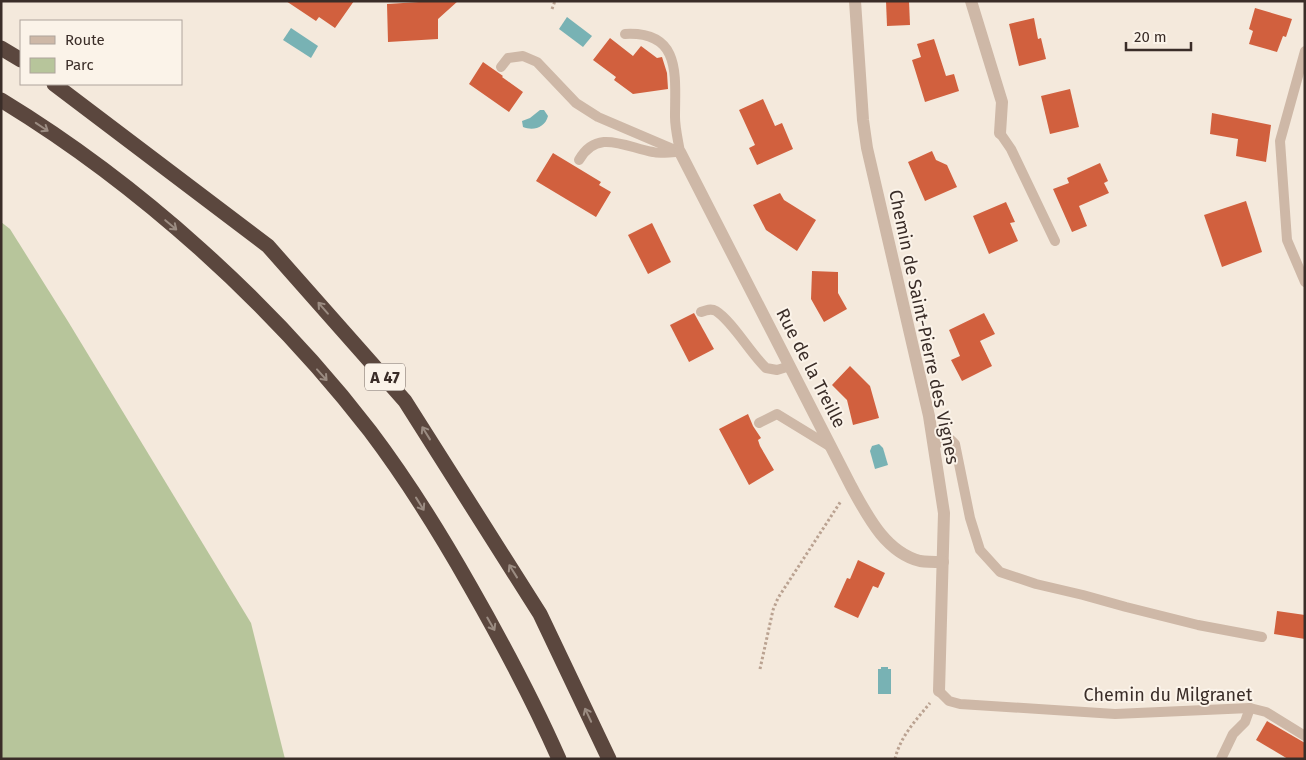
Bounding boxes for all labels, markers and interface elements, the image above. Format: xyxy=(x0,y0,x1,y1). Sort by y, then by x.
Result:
legend xyxy=(20,20,182,85)
scale bar xyxy=(1126,20,1191,52)
text: 20 m xyxy=(1134,28,1167,46)
text: Route xyxy=(65,31,105,49)
text: Parc xyxy=(65,56,94,74)
one-way arrow xyxy=(35,122,49,132)
street label: Chemin de Saint-Pierre des Vignes xyxy=(884,188,964,466)
one-way arrow xyxy=(165,219,178,230)
one-way arrow xyxy=(318,301,329,314)
street label: Rue de la Treille xyxy=(771,304,851,432)
road number: A 47 xyxy=(365,364,405,391)
one-way arrow xyxy=(316,368,328,381)
one-way arrow xyxy=(421,427,431,441)
one-way arrow xyxy=(415,497,425,511)
one-way arrow xyxy=(508,564,518,578)
one-way arrow xyxy=(487,616,497,631)
street label: Chemin du Milgranet xyxy=(1084,684,1253,706)
one-way arrow xyxy=(582,708,592,723)

